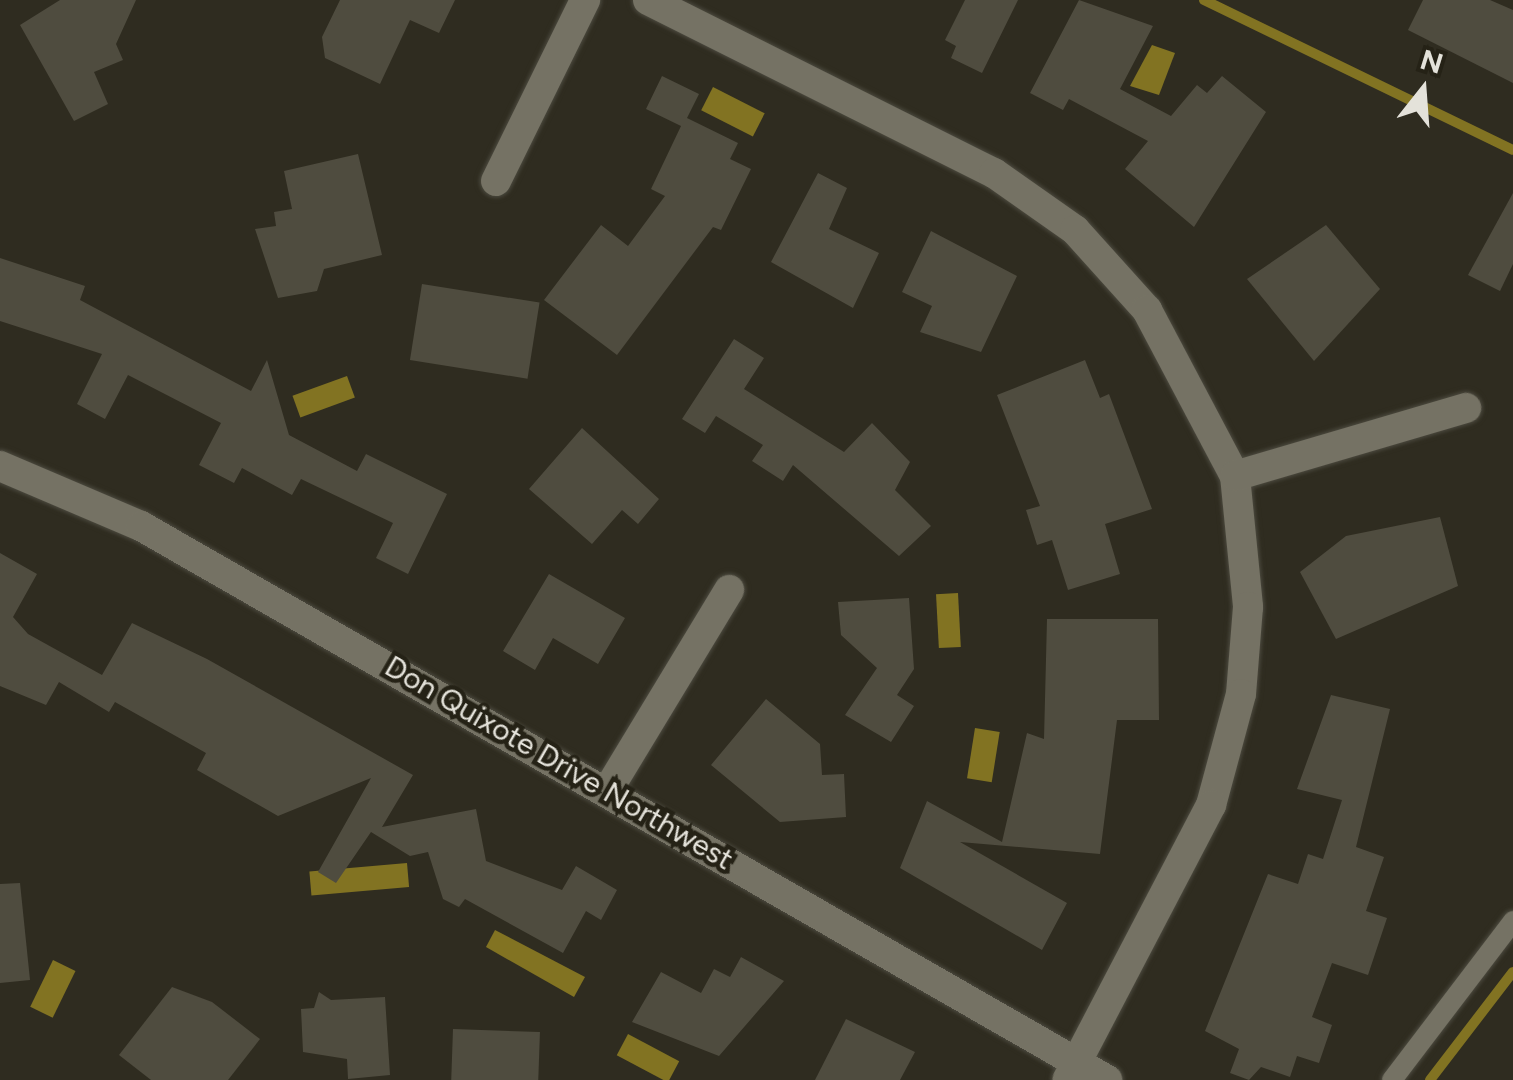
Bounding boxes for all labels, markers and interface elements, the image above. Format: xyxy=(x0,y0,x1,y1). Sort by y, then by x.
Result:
north arrow xyxy=(1373,40,1473,140)
text: N xyxy=(1416,42,1447,81)
street label: Don Quixote Drive Northwest xyxy=(378,648,740,878)

